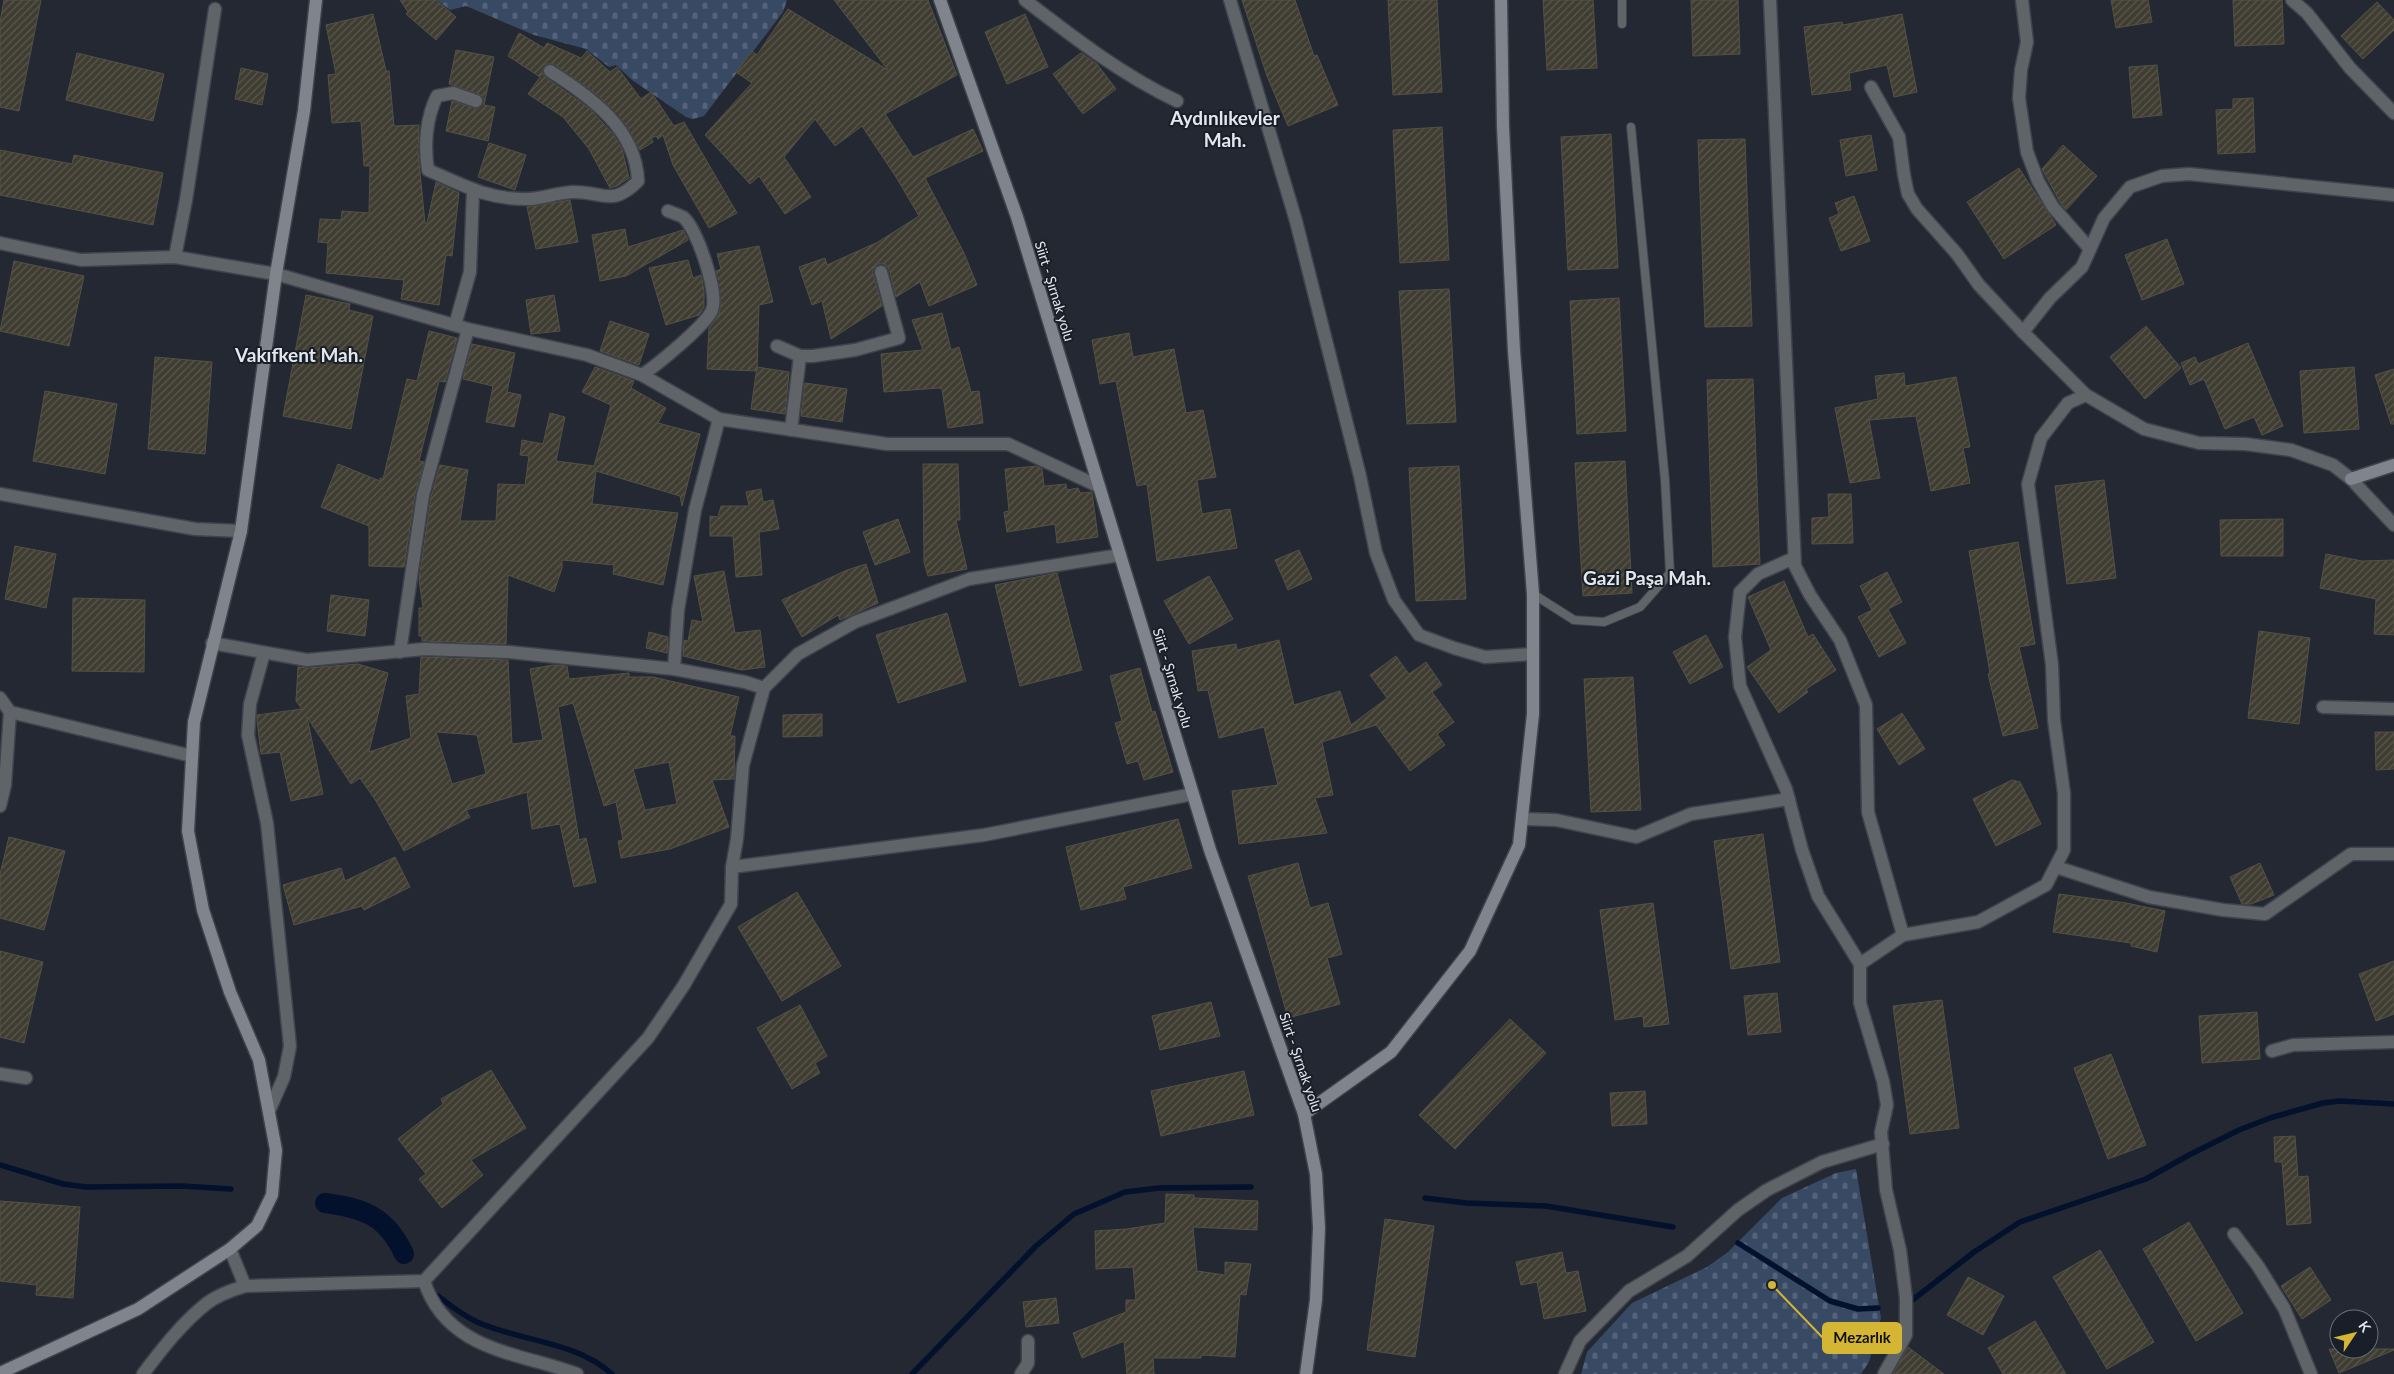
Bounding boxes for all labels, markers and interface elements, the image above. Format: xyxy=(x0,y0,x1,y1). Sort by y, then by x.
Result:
district label: Aydınlıkevler Mah. xyxy=(1169,106,1281,151)
street label: Siirt - Şırnak yolu xyxy=(1032,239,1078,343)
district label: Vakıfkent Mah. xyxy=(234,343,363,366)
district label: Gazi Paşa Mah. xyxy=(1583,566,1711,589)
street label: Siirt - Şırnak yolu xyxy=(1150,626,1196,730)
street label: Siirt - Şırnak yolu xyxy=(1276,1010,1326,1114)
north arrow xyxy=(2329,1309,2379,1359)
text: K xyxy=(2355,1317,2375,1335)
callout: Mezarlık xyxy=(1823,1323,1901,1353)
text: Mezarlık xyxy=(1833,1328,1892,1346)

